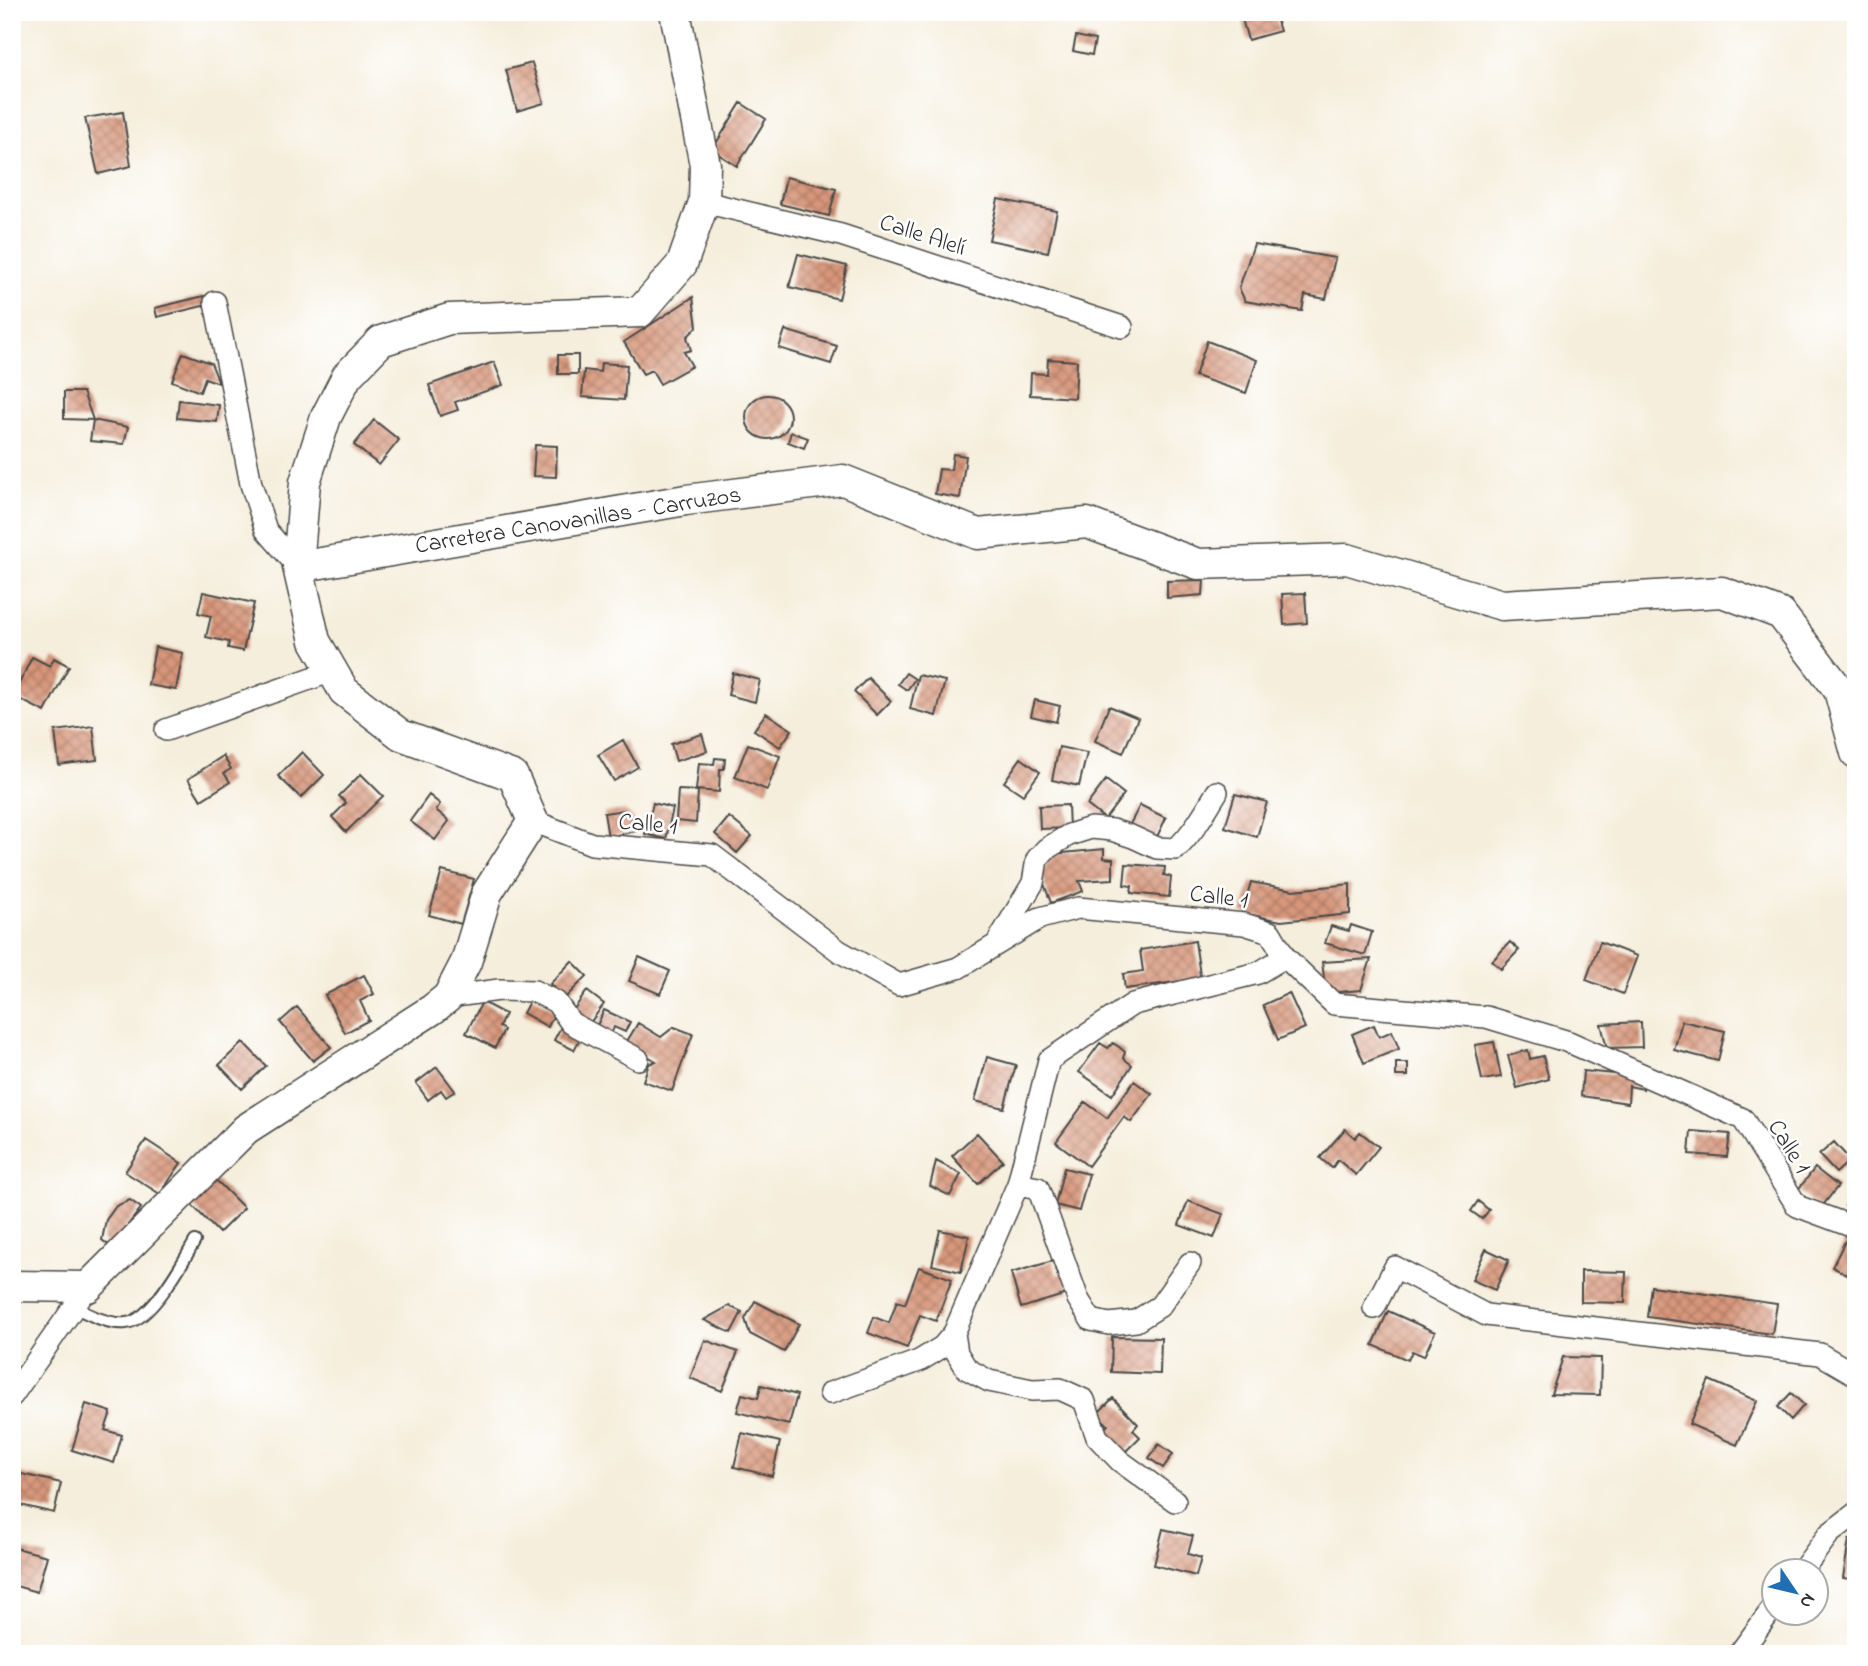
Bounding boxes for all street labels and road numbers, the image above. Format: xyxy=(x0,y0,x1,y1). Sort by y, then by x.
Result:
street label: Calle Alelí xyxy=(875,206,970,267)
street label: Carretera Canovanillas - Carruzos xyxy=(413,478,744,565)
street label: Calle 1 xyxy=(617,806,679,846)
street label: Calle 1 xyxy=(1187,878,1250,919)
street label: Calle 1 xyxy=(1758,1113,1818,1182)

